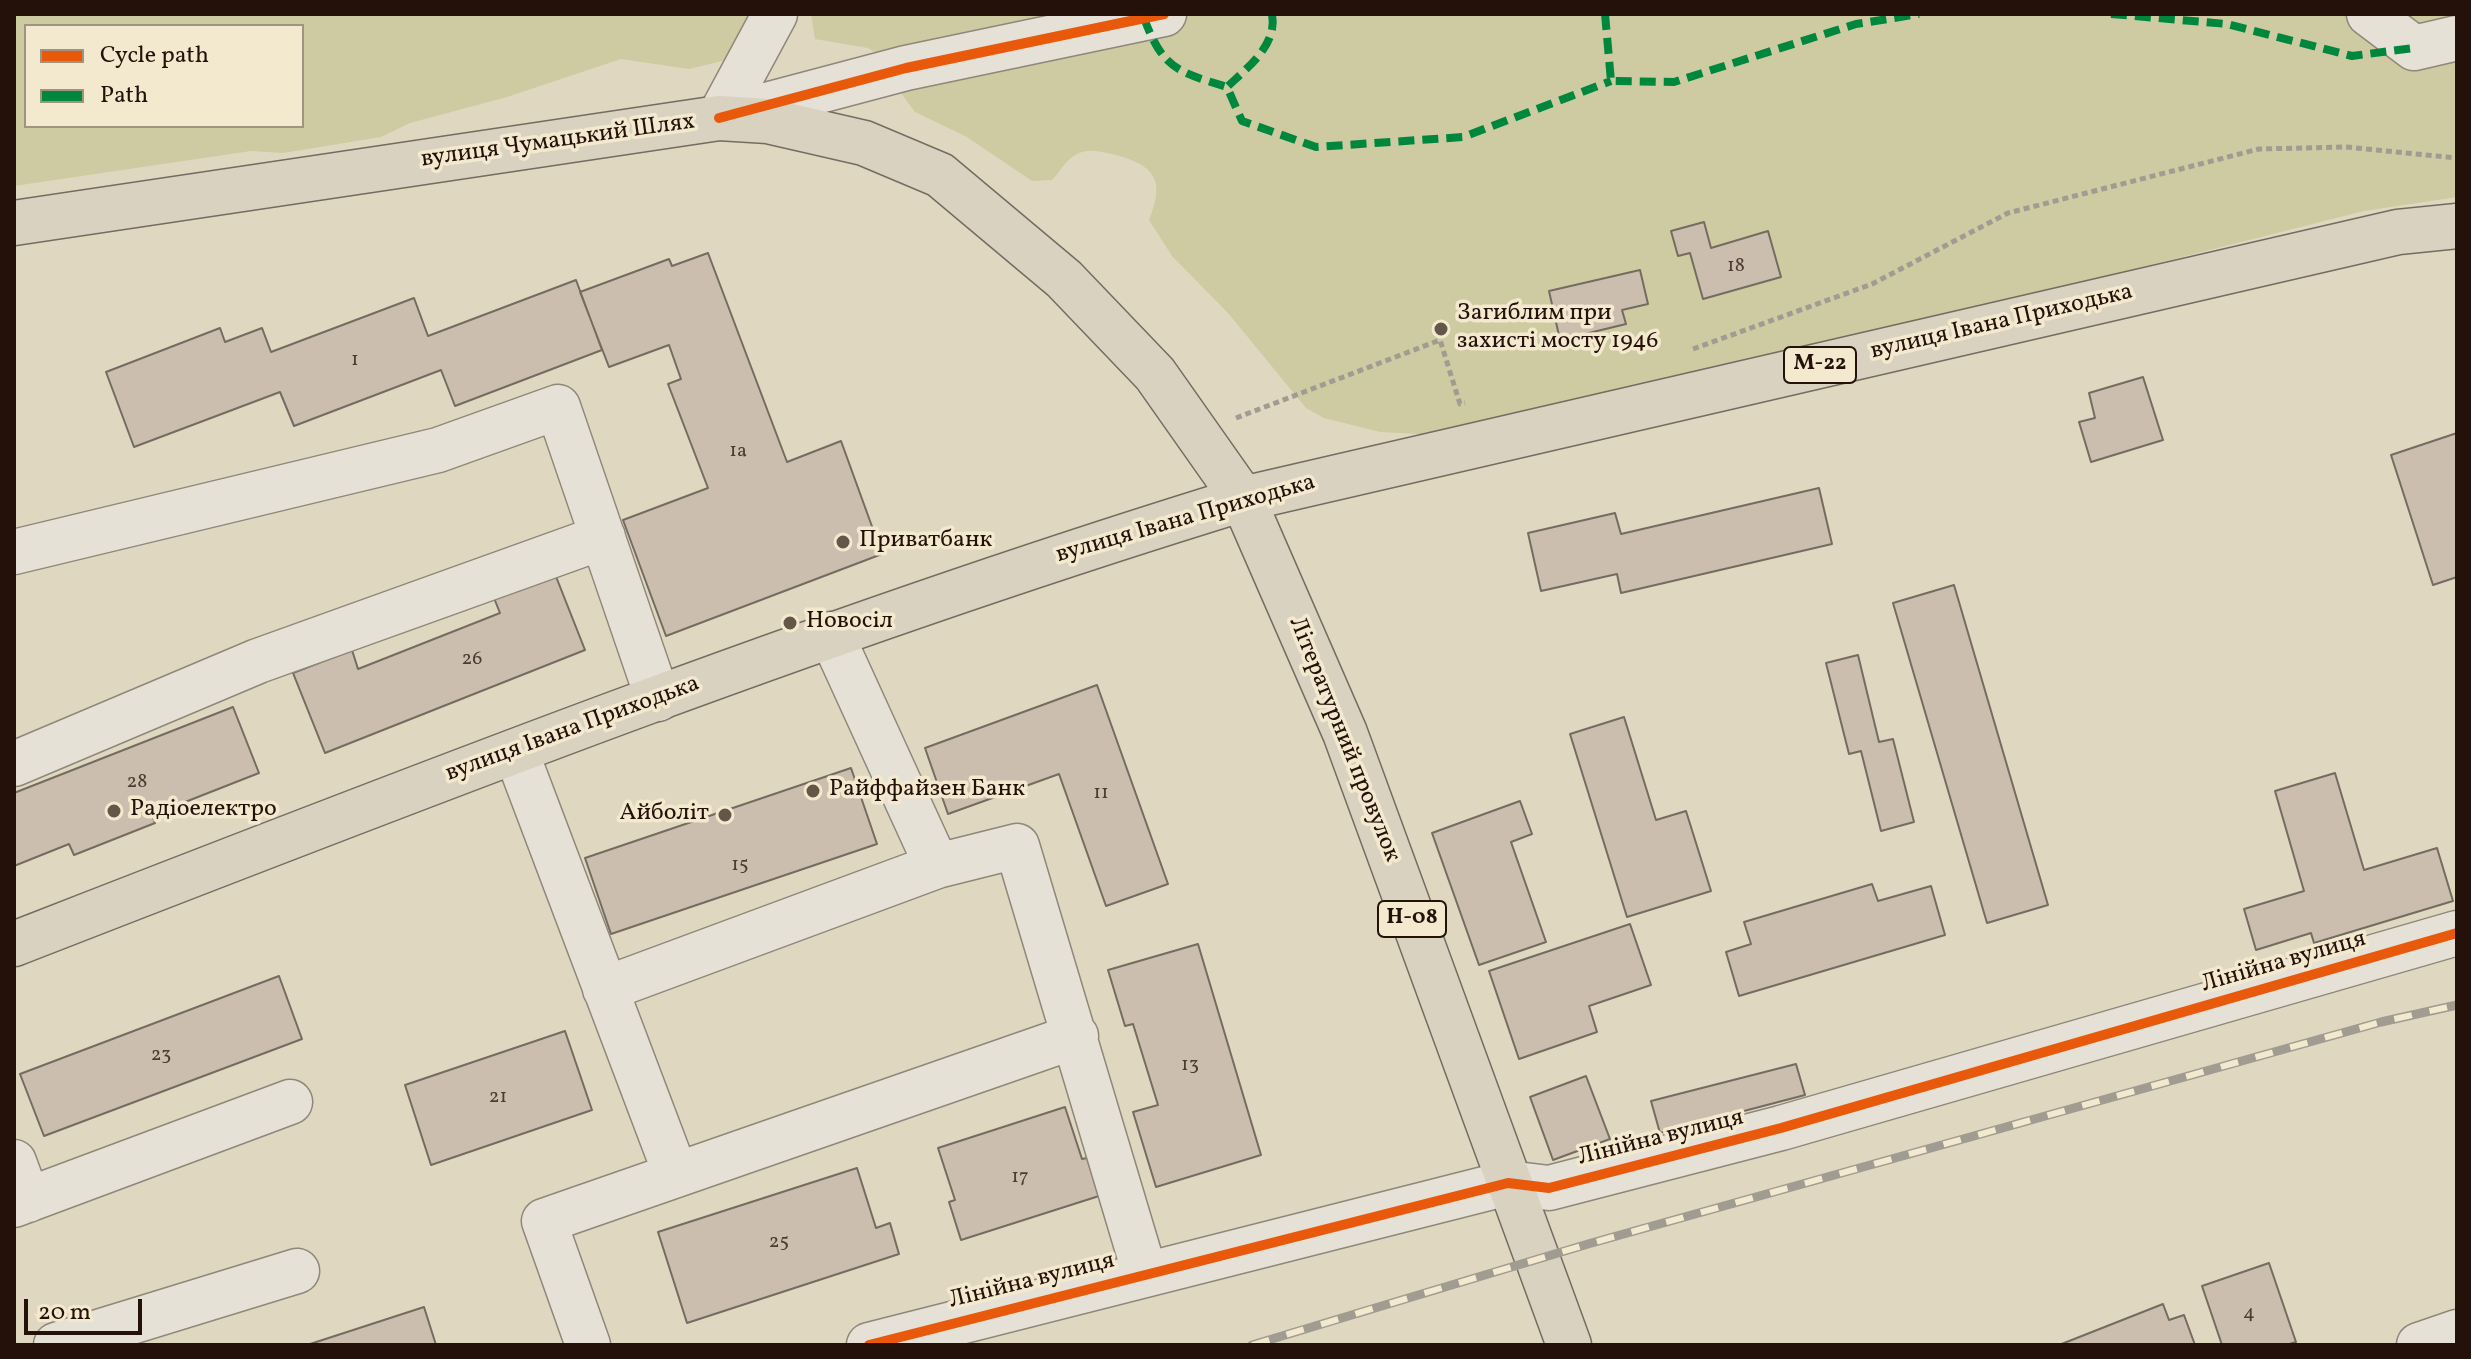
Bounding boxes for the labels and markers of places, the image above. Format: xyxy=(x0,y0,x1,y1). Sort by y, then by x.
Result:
place label: Загиблим при захисті мосту 1946 xyxy=(1457,301,1658,357)
marker: Загиблим при захисті мосту 1946 xyxy=(1432,320,1450,338)
place label: Приватбанк xyxy=(859,528,992,556)
marker: Приватбанк xyxy=(834,533,852,551)
place label: Новосіл xyxy=(806,609,893,637)
marker: Новосіл xyxy=(781,614,799,632)
place label: Райффайзен Банк xyxy=(829,777,1025,805)
marker: Райффайзен Банк xyxy=(804,782,822,800)
place label: Радіоелектро xyxy=(130,797,277,825)
place label: Айболіт xyxy=(620,801,709,829)
marker: Радіоелектро xyxy=(105,802,123,820)
marker: Айболіт xyxy=(716,806,734,824)

